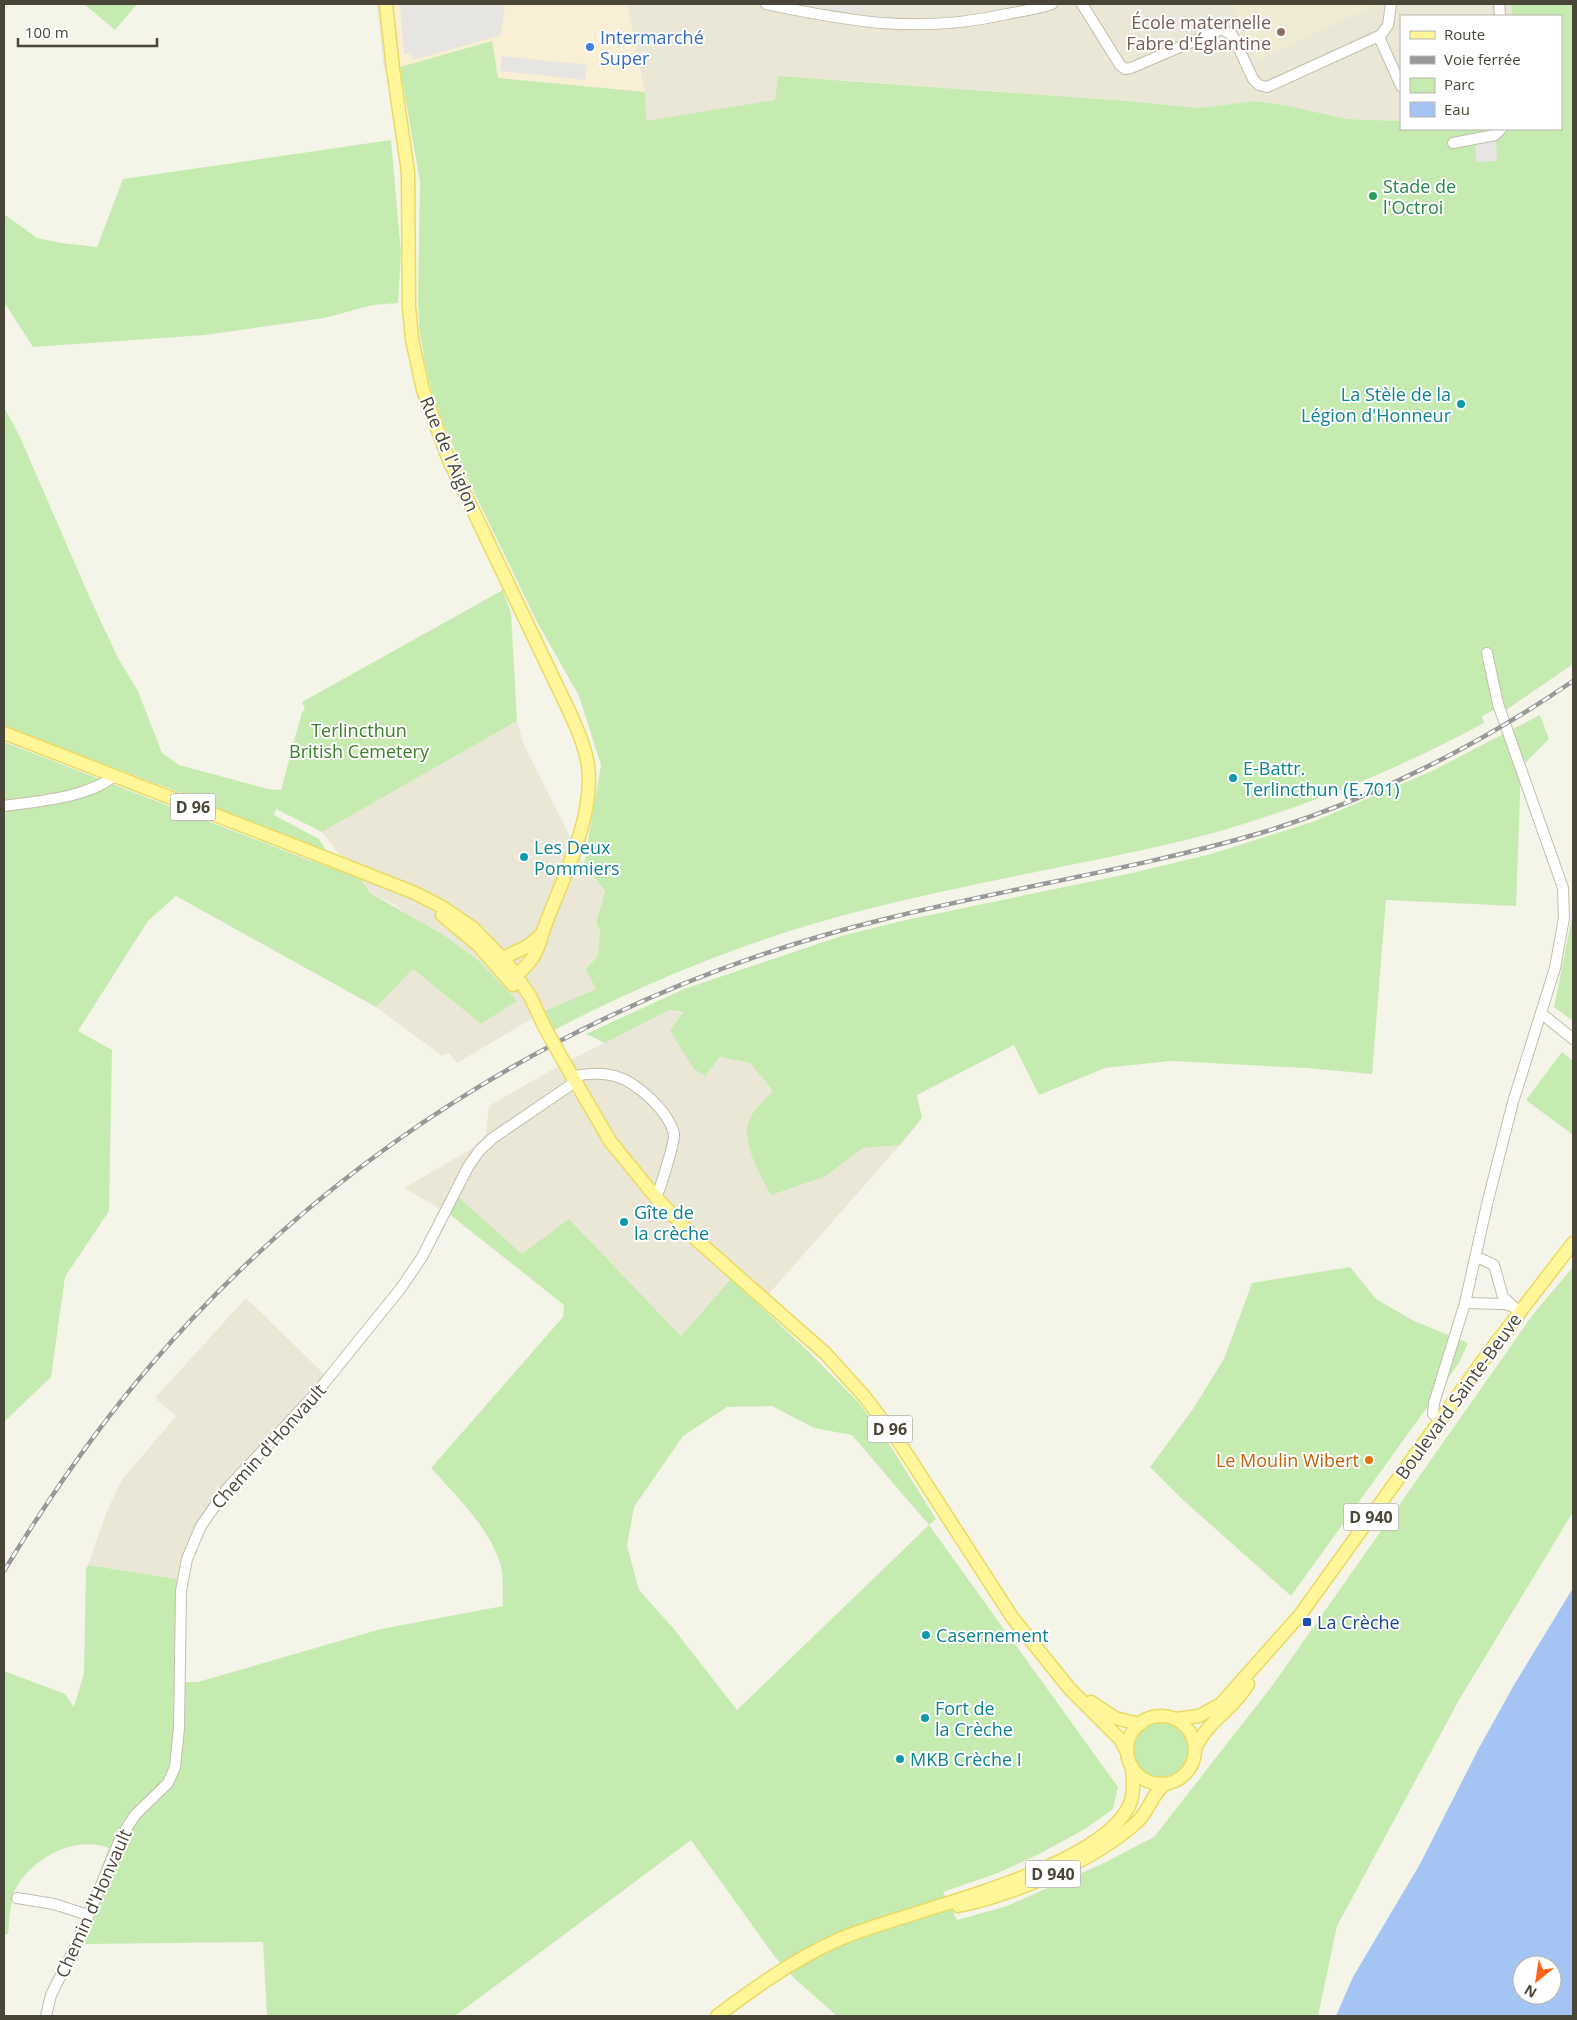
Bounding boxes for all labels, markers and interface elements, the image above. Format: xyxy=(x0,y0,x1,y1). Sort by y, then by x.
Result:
place label: École maternelle Fabre d'Églantine xyxy=(1126,10,1271,55)
scale bar xyxy=(18,15,156,47)
legend xyxy=(1400,15,1562,130)
text: 100 m xyxy=(25,22,69,42)
text: Route xyxy=(1444,24,1485,44)
place label: Intermarché Super xyxy=(600,25,704,70)
marker: École maternelle Fabre d'Églantine xyxy=(1275,26,1287,38)
marker: Intermarché Super xyxy=(584,41,596,53)
text: Voie ferrée xyxy=(1444,49,1521,69)
text: Parc xyxy=(1444,74,1475,94)
text: Eau xyxy=(1444,99,1470,119)
place label: Stade de l'Octroi xyxy=(1383,174,1456,219)
marker: Stade de l'Octroi xyxy=(1367,190,1379,202)
place label: La Stèle de la Légion d'Honneur xyxy=(1301,382,1452,427)
street label: Rue de l'Aiglon xyxy=(415,393,485,515)
marker: La Stèle de la Légion d'Honneur xyxy=(1455,398,1467,410)
park label: Terlincthun British Cemetery xyxy=(289,718,430,763)
place label: E-Battr. Terlincthun (E.701) xyxy=(1243,756,1400,801)
marker: E-Battr. Terlincthun (E.701) xyxy=(1227,772,1239,784)
road number: D 96 xyxy=(170,794,216,820)
place label: Les Deux Pommiers xyxy=(534,835,620,880)
marker: Les Deux Pommiers xyxy=(518,851,530,863)
place label: Gîte de la crèche xyxy=(634,1200,709,1245)
marker: Gîte de la crèche xyxy=(618,1216,630,1228)
street label: Boulevard Sainte-Beuve xyxy=(1390,1308,1526,1484)
street label: Chemin d'Honvault xyxy=(205,1378,331,1514)
road number: D 96 xyxy=(868,1416,912,1442)
place label: Le Moulin Wibert xyxy=(1216,1448,1359,1472)
marker: Le Moulin Wibert xyxy=(1363,1454,1375,1466)
road number: D 940 xyxy=(1344,1504,1398,1530)
place label: La Crèche xyxy=(1317,1610,1400,1634)
marker: La Crèche xyxy=(1301,1616,1313,1628)
place label: Casernement xyxy=(936,1623,1049,1647)
marker: Casernement xyxy=(920,1629,932,1641)
place label: Fort de la Crèche xyxy=(935,1696,1013,1741)
marker: Fort de la Crèche xyxy=(919,1712,931,1724)
place label: MKB Crèche I xyxy=(910,1747,1022,1771)
marker: MKB Crèche I xyxy=(894,1753,906,1765)
street label: Chemin d'Honvault xyxy=(49,1825,137,1981)
road number: D 940 xyxy=(1026,1860,1080,1888)
north arrow xyxy=(1512,1955,1562,2005)
text: N xyxy=(1521,1981,1540,2003)

